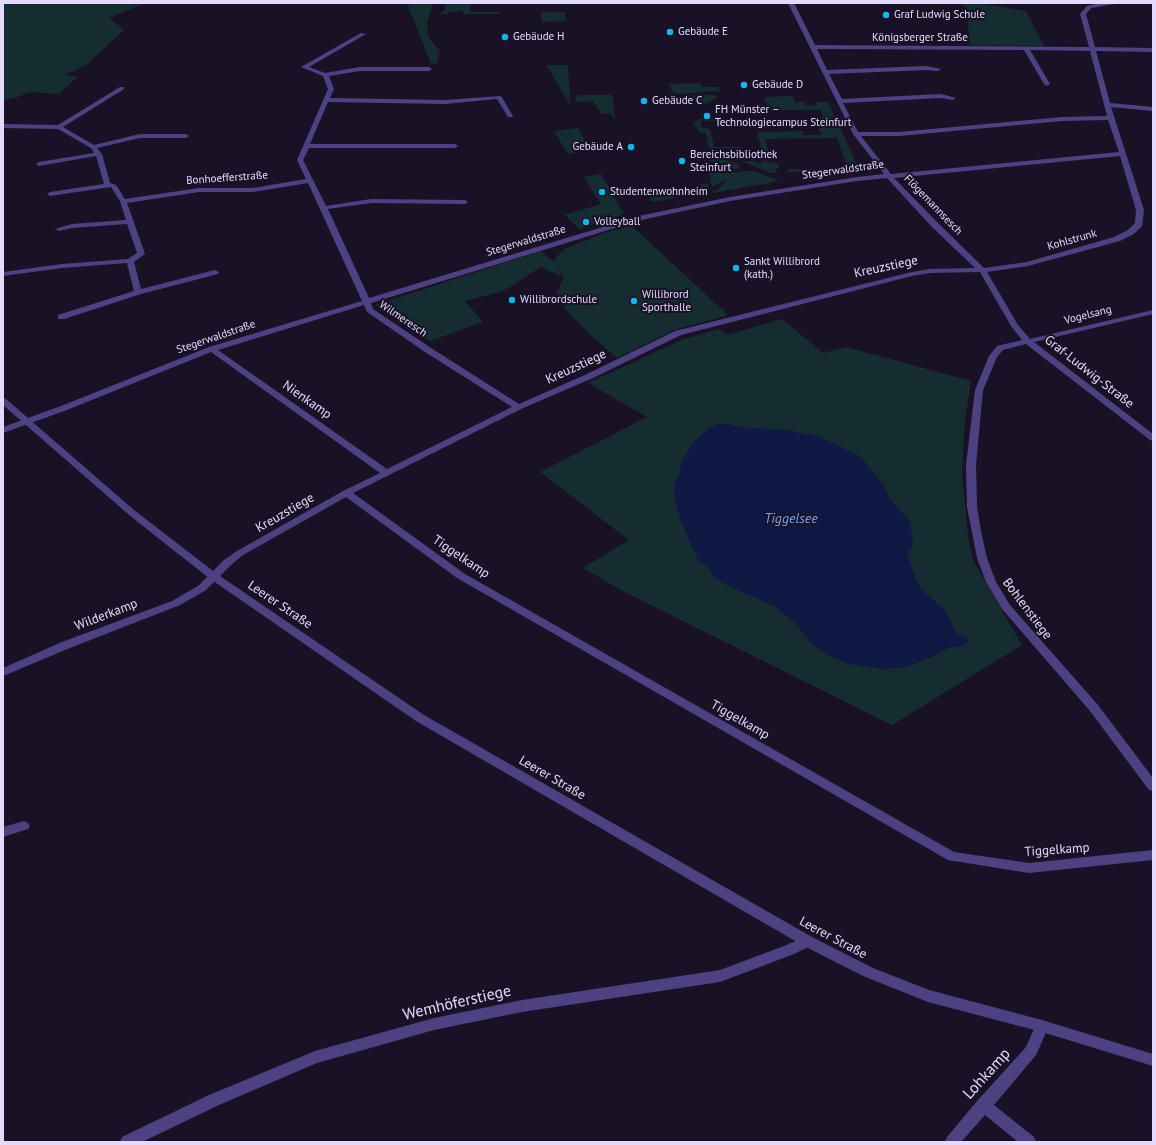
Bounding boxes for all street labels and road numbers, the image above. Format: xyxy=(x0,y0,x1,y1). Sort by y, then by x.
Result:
street label: Königsberger Straße xyxy=(872,31,968,45)
street label: Stegerwaldstraße xyxy=(801,158,885,182)
street label: Bonhoefferstraße xyxy=(186,169,268,187)
street label: Flögemannsesch xyxy=(901,172,965,238)
street label: Stegerwaldstraße xyxy=(485,223,567,259)
street label: Kohlstrunk xyxy=(1046,227,1098,253)
street label: Kreuzstiege xyxy=(853,253,919,281)
street label: Wilmeresch xyxy=(377,298,429,340)
street label: Vogelsang xyxy=(1063,303,1113,327)
street label: Stegerwaldstraße xyxy=(175,317,257,357)
street label: Graf-Ludwig-Straße xyxy=(1041,332,1137,412)
street label: Kreuzstiege xyxy=(543,346,609,388)
street label: Nienkamp xyxy=(280,377,334,423)
street label: Kreuzstiege xyxy=(253,490,317,536)
street label: Tiggelkamp xyxy=(430,532,492,582)
street label: Bohlenstiege xyxy=(999,575,1055,643)
street label: Leerer Straße xyxy=(245,578,315,632)
street label: Wilderkamp xyxy=(72,596,140,634)
street label: Tiggelkamp xyxy=(708,697,772,743)
street label: Leerer Straße xyxy=(516,753,588,803)
street label: Tiggelkamp xyxy=(1024,840,1090,860)
street label: Leerer Straße xyxy=(796,914,870,962)
street label: Wemhöferstiege xyxy=(401,981,513,1025)
street label: Lohkamp xyxy=(959,1045,1015,1103)

